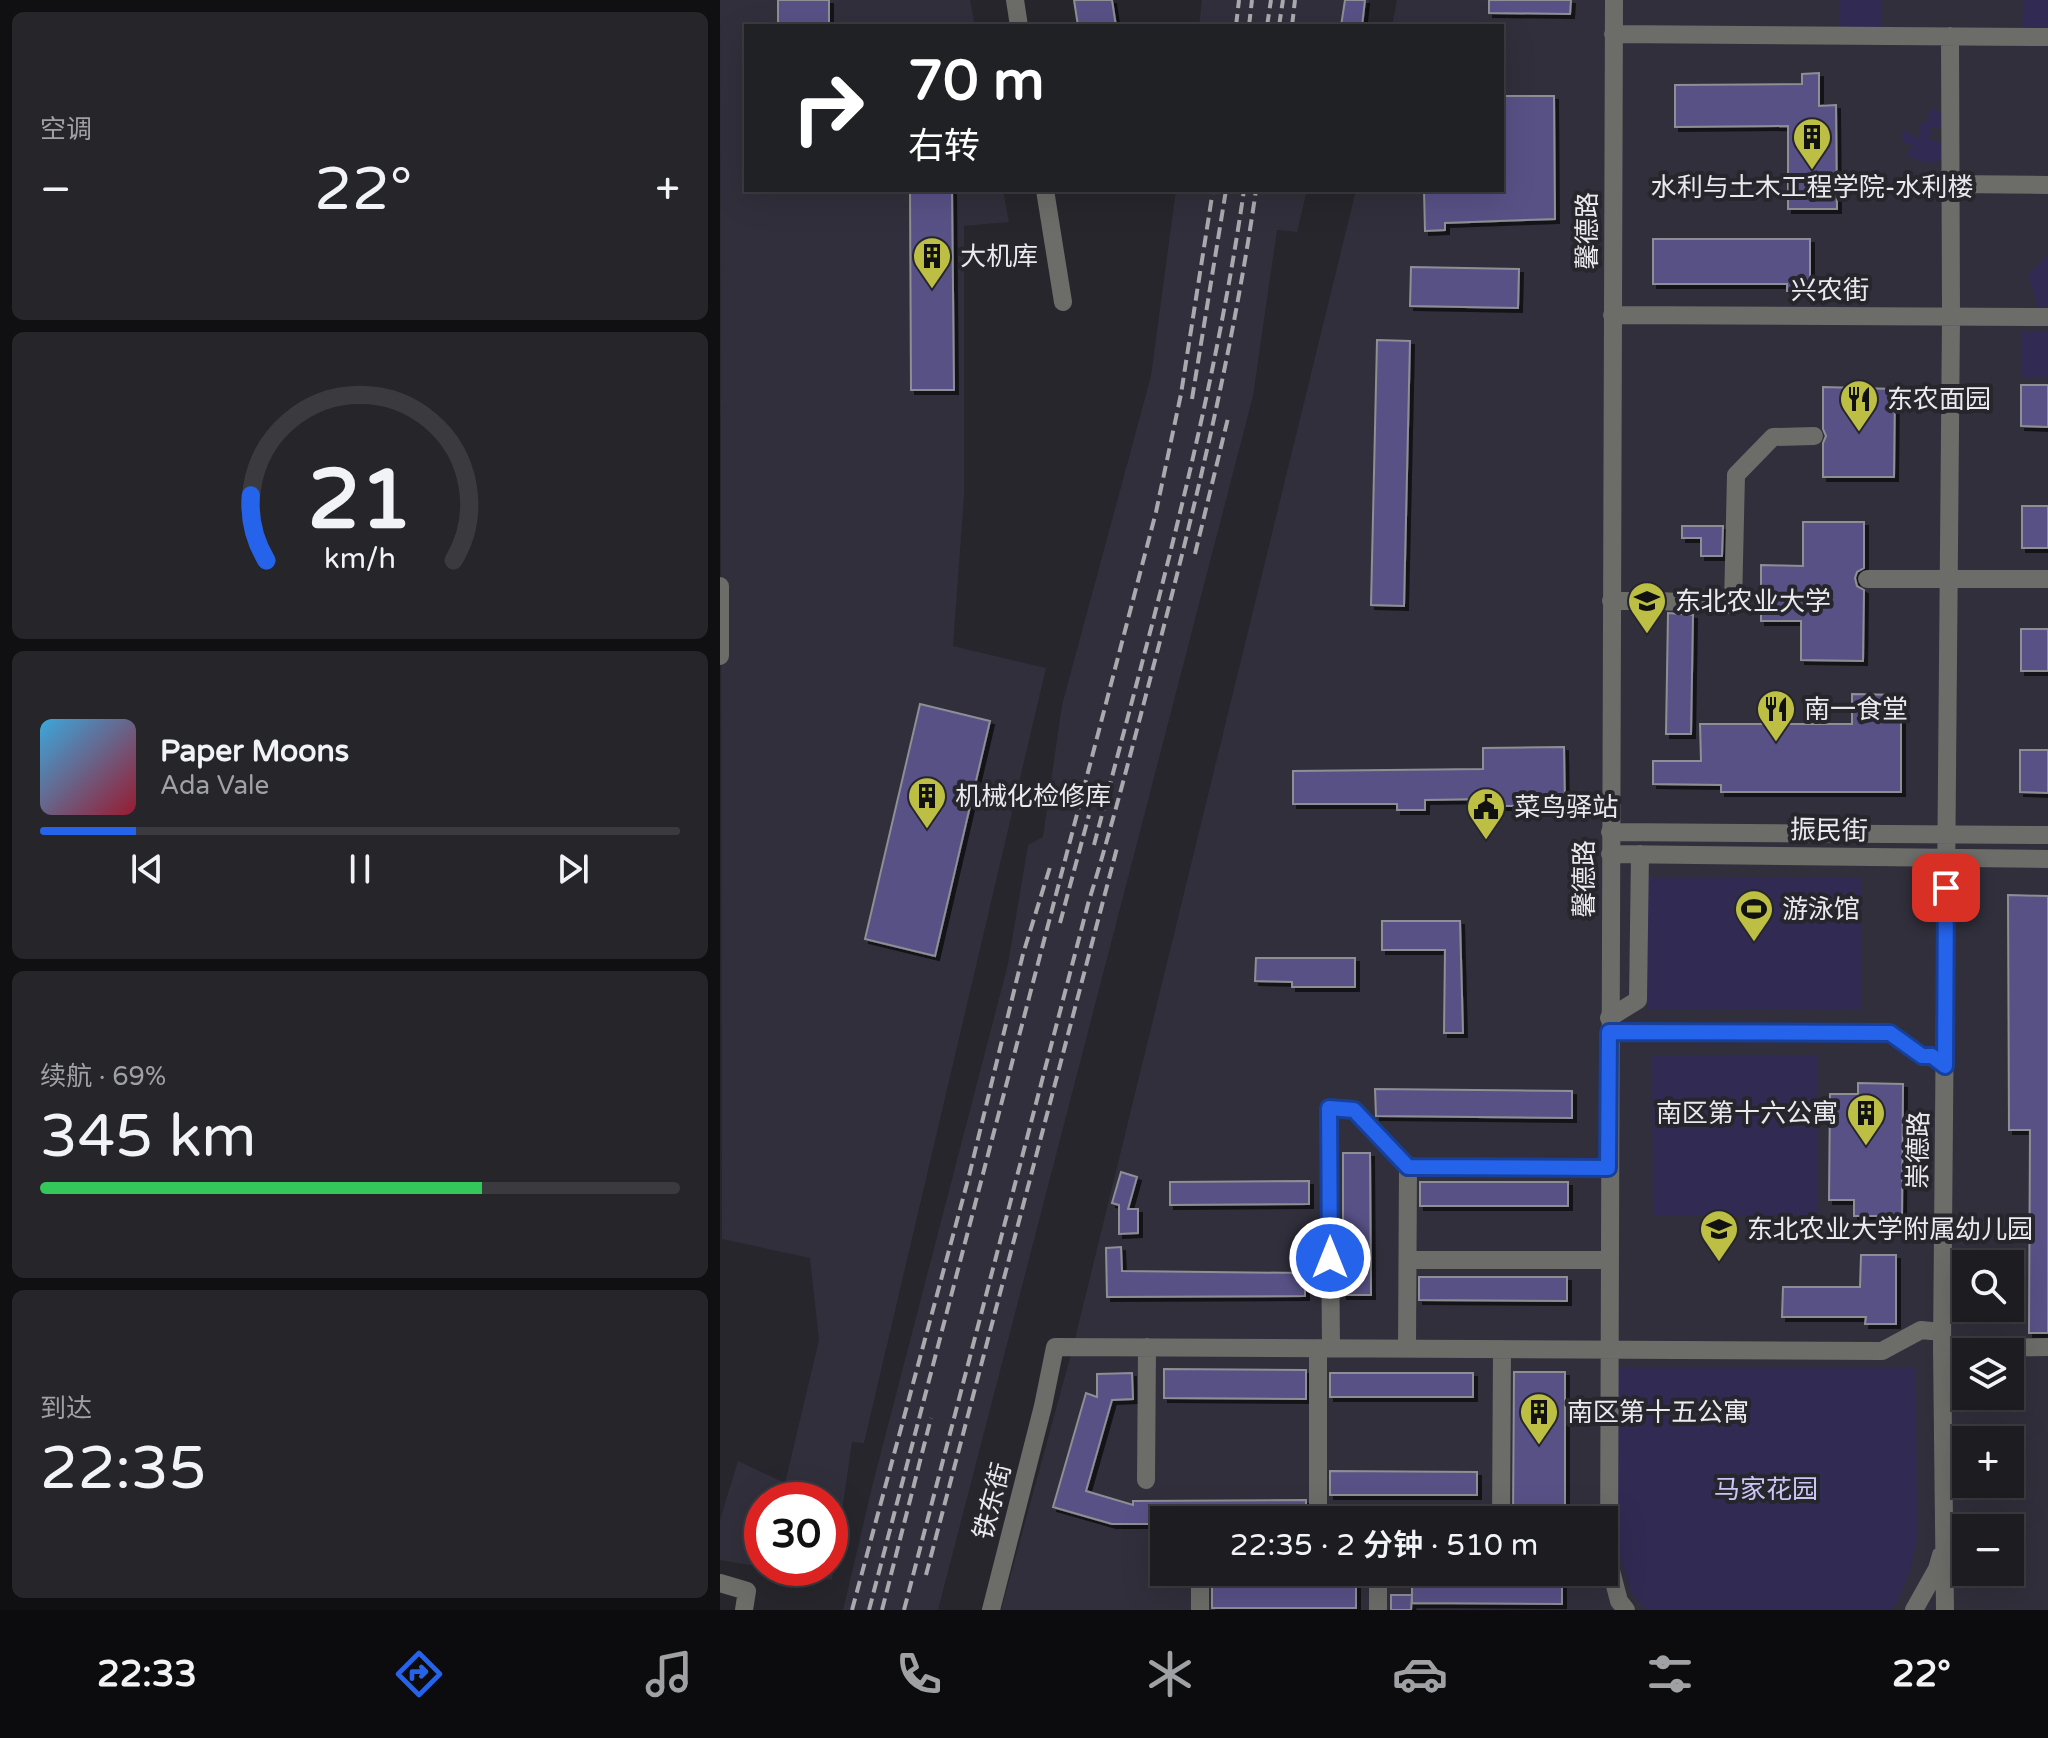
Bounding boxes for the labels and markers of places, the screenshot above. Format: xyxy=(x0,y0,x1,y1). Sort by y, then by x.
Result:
building icon: 水利与土木工程学院-水利楼 xyxy=(1791,116,1833,171)
place label: 水利与土木工程学院-水利楼 xyxy=(1651,172,1973,203)
building icon: 大机库 xyxy=(911,235,953,290)
place label: 大机库 xyxy=(960,241,1038,272)
restaurant icon: 东农面园 xyxy=(1838,378,1880,433)
place label: 东农面园 xyxy=(1887,384,1991,415)
school or university icon: 东北农业大学 xyxy=(1626,580,1668,635)
place label: 东北农业大学 xyxy=(1675,586,1831,617)
restaurant icon: 南一食堂 xyxy=(1755,688,1797,743)
place label: 南一食堂 xyxy=(1804,694,1908,725)
building icon: 机械化检修库 xyxy=(906,775,948,830)
place label: 机械化检修库 xyxy=(955,781,1111,812)
public building icon: 菜鸟驿站 xyxy=(1465,786,1507,841)
place label: 菜鸟驿站 xyxy=(1514,792,1618,823)
pin xyxy=(1912,854,1980,922)
sports icon: 游泳馆 xyxy=(1733,888,1775,943)
place label: 游泳馆 xyxy=(1782,894,1860,925)
building icon: 南区第十六公寓 xyxy=(1845,1092,1887,1147)
place label: 南区第十六公寓 xyxy=(1656,1098,1838,1129)
school or university icon: 东北农业大学附属幼儿园 xyxy=(1698,1208,1740,1263)
place label: 东北农业大学附属幼儿园 xyxy=(1747,1214,2033,1245)
building icon: 南区第十五公寓 xyxy=(1518,1391,1560,1446)
place label: 南区第十五公寓 xyxy=(1567,1397,1749,1428)

